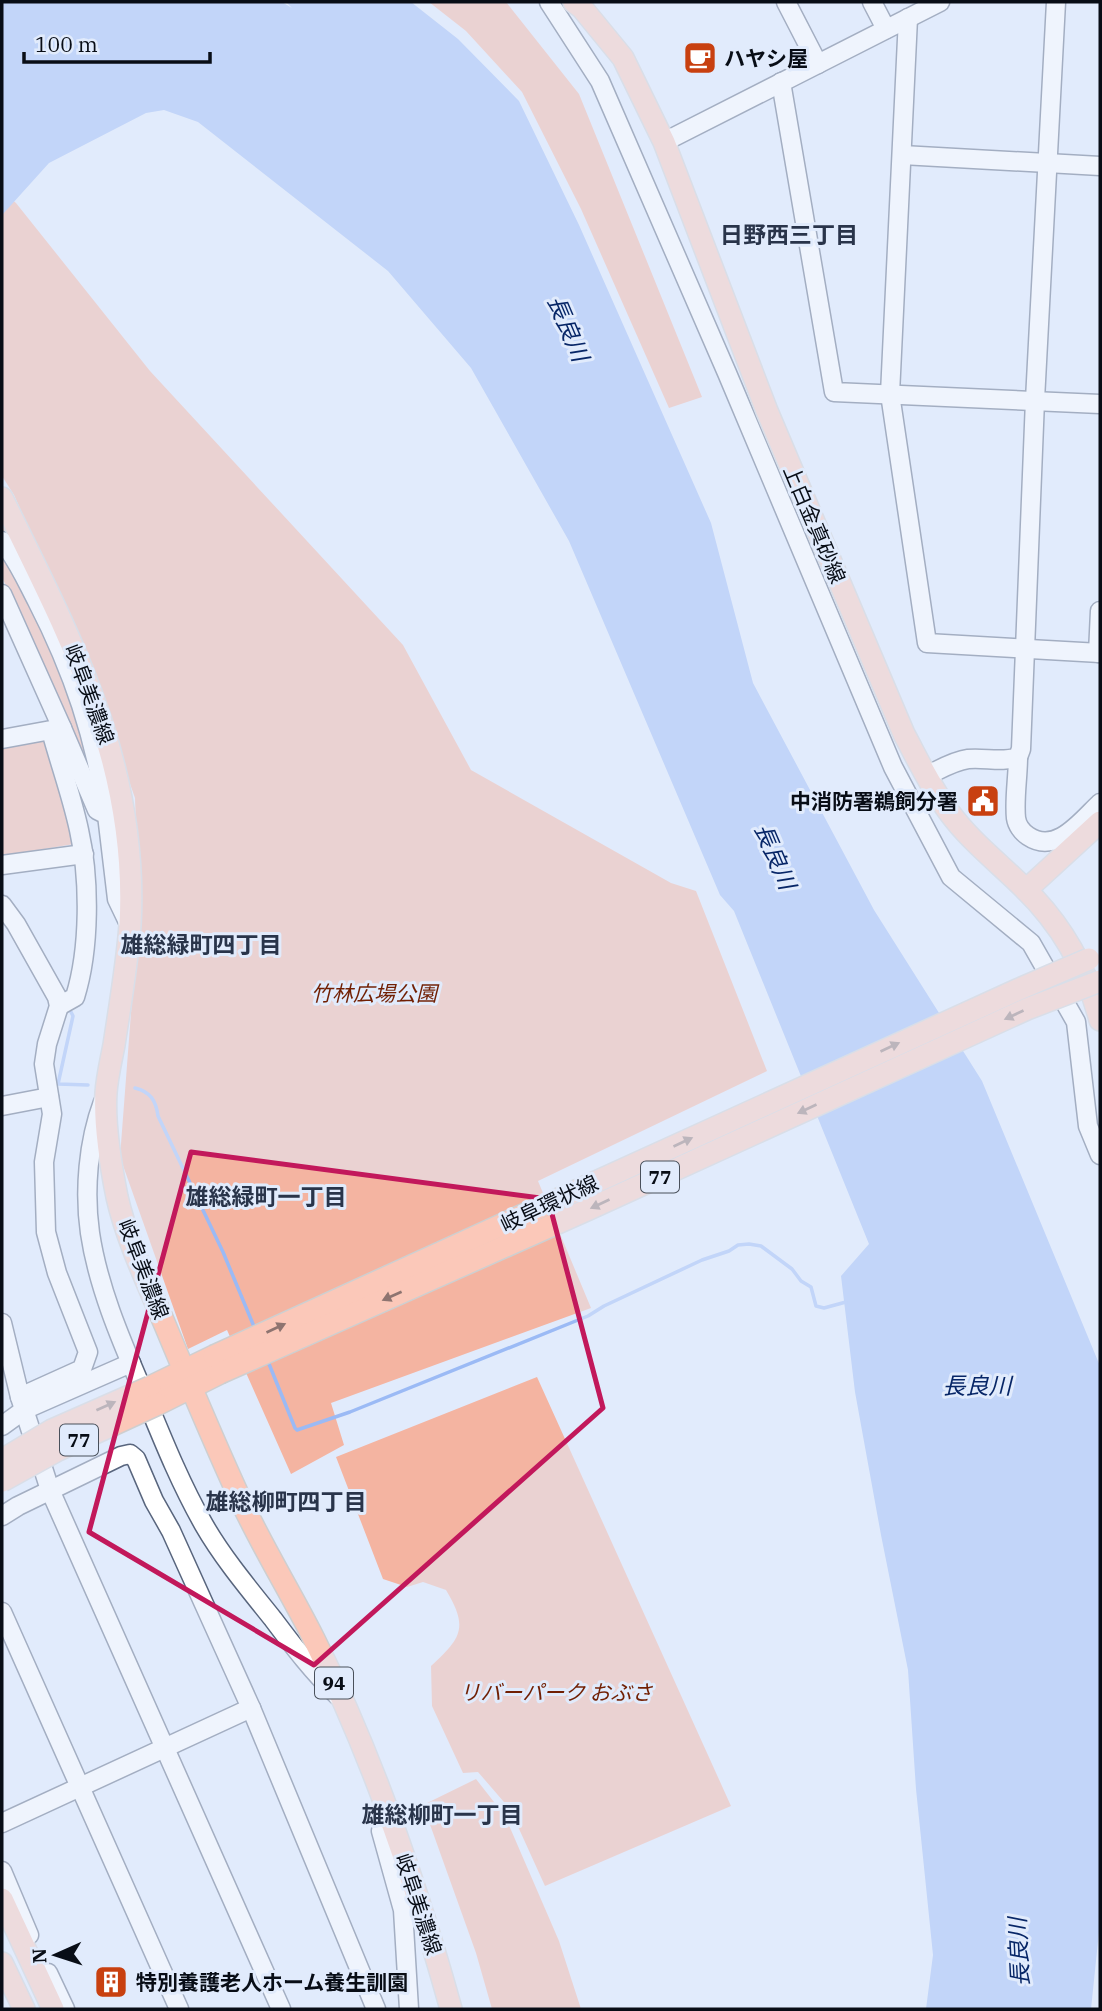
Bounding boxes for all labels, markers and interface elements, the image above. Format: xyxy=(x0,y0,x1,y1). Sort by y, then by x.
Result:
scale bar xyxy=(24,21,210,65)
text: 100 m xyxy=(35,30,98,58)
cafe icon: ハヤシ屋 xyxy=(681,39,719,77)
place label: ハヤシ屋 xyxy=(724,44,808,72)
district label: 日野西三丁目 xyxy=(720,219,858,249)
water label: 長良川 xyxy=(542,290,597,368)
street label: 上白金真砂線 xyxy=(777,461,853,587)
street label: 岐阜美濃線 xyxy=(59,640,121,748)
public building icon: 中消防署鵜飼分署 xyxy=(964,782,1002,820)
place label: 中消防署鵜飼分署 xyxy=(790,787,958,815)
water label: 長良川 xyxy=(749,818,804,896)
district label: 雄総緑町四丁目 xyxy=(121,929,282,959)
park label: 竹林広場公園 xyxy=(311,979,440,1007)
one-way arrow xyxy=(1004,1009,1024,1021)
one-way arrow xyxy=(880,1041,900,1053)
one-way arrow xyxy=(797,1104,817,1115)
one-way arrow xyxy=(673,1136,693,1148)
road number: 77 xyxy=(641,1162,679,1192)
street label: 岐阜環状線 xyxy=(496,1168,602,1238)
district label: 雄総緑町一丁目 xyxy=(186,1181,347,1211)
one-way arrow xyxy=(590,1198,610,1210)
street label: 岐阜美濃線 xyxy=(112,1215,176,1323)
one-way arrow xyxy=(382,1290,402,1302)
one-way arrow xyxy=(266,1322,286,1334)
water label: 長良川 xyxy=(943,1370,1015,1400)
one-way arrow xyxy=(95,1400,116,1411)
road number: 77 xyxy=(60,1424,98,1456)
district label: 雄総柳町四丁目 xyxy=(206,1486,367,1516)
road number: 94 xyxy=(315,1667,353,1698)
park label: リバーパーク おぶさ xyxy=(459,1678,654,1706)
district label: 雄総柳町一丁目 xyxy=(362,1799,523,1829)
street label: 岐阜美濃線 xyxy=(389,1850,449,1958)
water label: 長良川 xyxy=(1001,1914,1035,1987)
north arrow xyxy=(21,1920,91,1990)
text: N xyxy=(27,1948,51,1964)
building icon: 特別養護老人ホーム養生訓園 xyxy=(92,1963,130,2001)
place label: 特別養護老人ホーム養生訓園 xyxy=(136,1968,408,1996)

